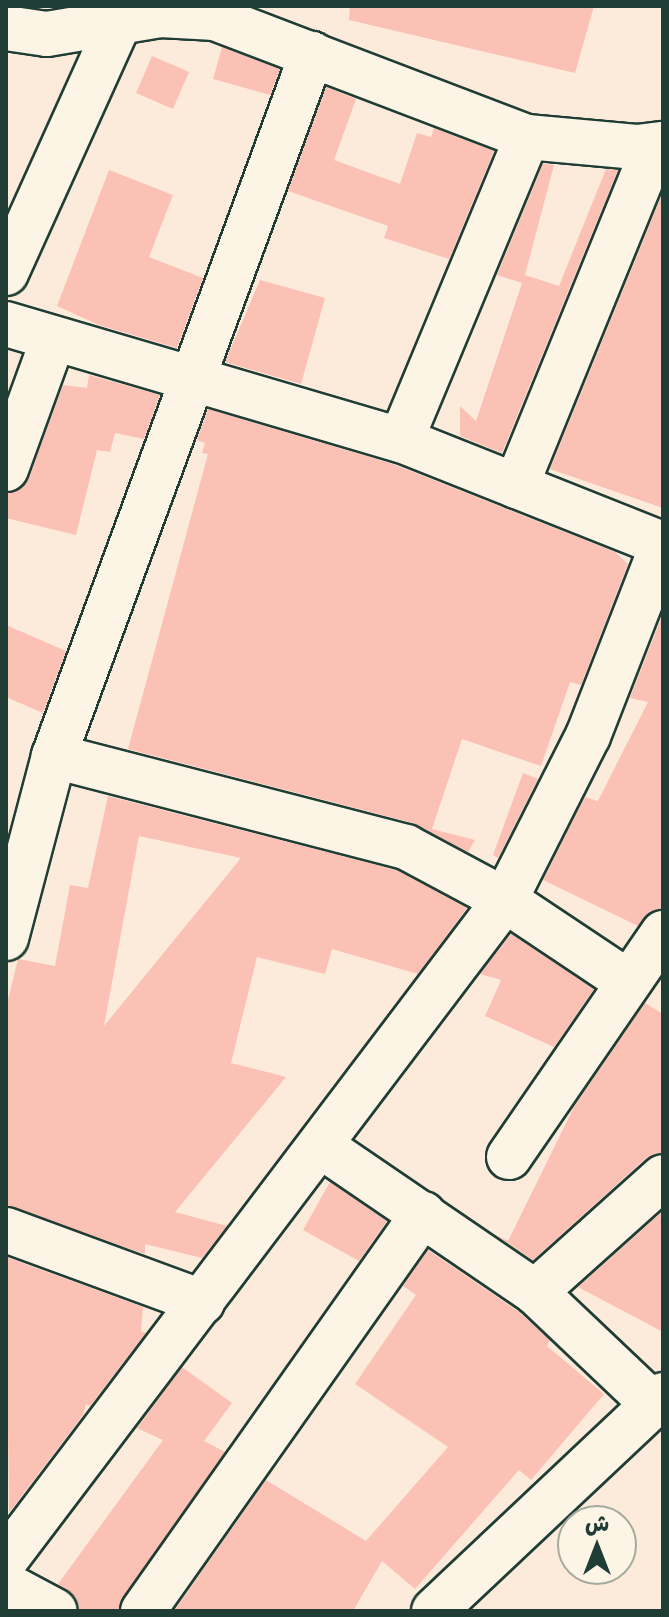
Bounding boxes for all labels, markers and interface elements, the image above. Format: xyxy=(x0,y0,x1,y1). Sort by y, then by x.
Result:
north arrow xyxy=(557,1505,637,1585)
text: ش xyxy=(585,1508,609,1538)

